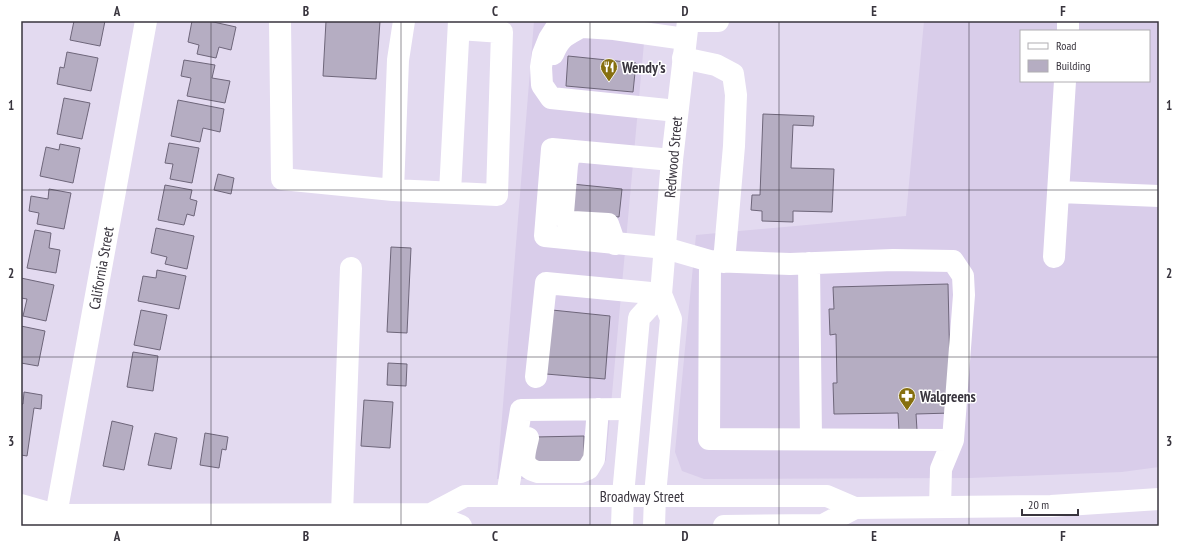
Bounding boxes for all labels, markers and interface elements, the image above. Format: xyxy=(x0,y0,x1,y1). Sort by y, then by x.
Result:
text: A xyxy=(113,3,121,20)
text: B xyxy=(303,3,309,20)
text: C xyxy=(492,3,498,20)
text: D xyxy=(682,3,689,20)
text: E xyxy=(871,3,877,20)
text: F xyxy=(1060,3,1066,20)
legend xyxy=(1020,30,1150,82)
text: Road xyxy=(1056,38,1076,53)
restaurant icon: Wendy's xyxy=(599,57,619,82)
place label: Wendy's xyxy=(621,58,666,77)
text: Building xyxy=(1056,58,1091,73)
text: 1 xyxy=(8,97,14,114)
text: 1 xyxy=(1166,97,1172,114)
street label: Redwood Street xyxy=(660,115,686,199)
street label: California Street xyxy=(84,225,118,311)
text: 2 xyxy=(8,265,14,282)
text: 2 xyxy=(1166,265,1172,282)
pharmacy icon: Walgreens xyxy=(897,386,917,411)
place label: Walgreens xyxy=(919,387,976,406)
text: 3 xyxy=(8,433,14,450)
text: 3 xyxy=(1166,433,1172,450)
street label: Broadway Street xyxy=(600,487,684,506)
scale bar xyxy=(1022,491,1078,517)
text: 20 m xyxy=(1028,497,1049,512)
text: A xyxy=(113,528,121,545)
text: B xyxy=(303,528,309,545)
text: C xyxy=(492,528,498,545)
text: D xyxy=(682,528,689,545)
text: E xyxy=(871,528,877,545)
text: F xyxy=(1060,528,1066,545)

